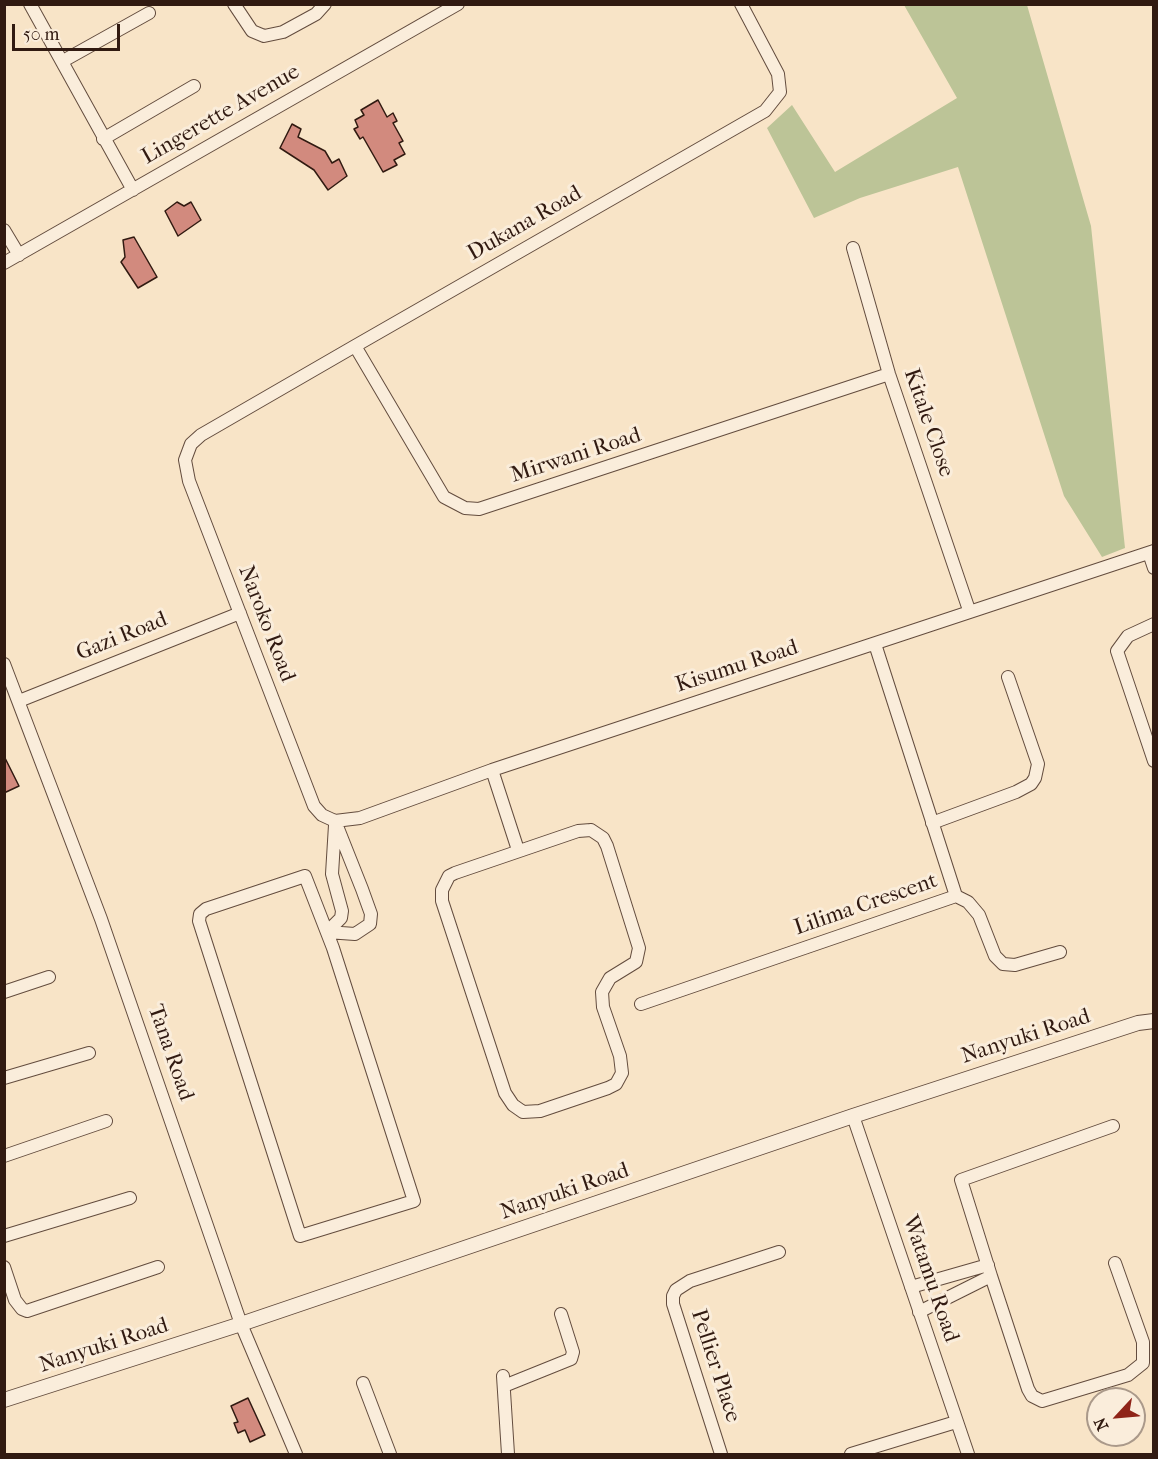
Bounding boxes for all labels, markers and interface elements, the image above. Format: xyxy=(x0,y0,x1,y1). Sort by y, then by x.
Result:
scale bar xyxy=(15,12,123,50)
text: 50 m xyxy=(23,24,59,45)
street label: Lingerette Avenue xyxy=(138,59,304,171)
street label: Dukana Road xyxy=(463,181,587,267)
street label: Kitale Close xyxy=(897,365,959,481)
street label: Mirwani Road xyxy=(508,423,644,489)
street label: Naroko Road xyxy=(232,562,300,686)
street label: Gazi Road xyxy=(73,607,171,667)
street label: Kisumu Road xyxy=(672,635,802,699)
street label: Lilima Crescent xyxy=(791,868,941,942)
street label: Tana Road xyxy=(141,1002,199,1104)
street label: Nanyuki Road xyxy=(958,1004,1094,1070)
street label: Nanyuki Road xyxy=(497,1158,633,1226)
street label: Watamu Road xyxy=(896,1212,964,1346)
street label: Pellier Place xyxy=(684,1306,746,1426)
street label: Nanyuki Road xyxy=(36,1313,172,1379)
north arrow xyxy=(1086,1387,1146,1447)
text: N xyxy=(1090,1415,1112,1434)

